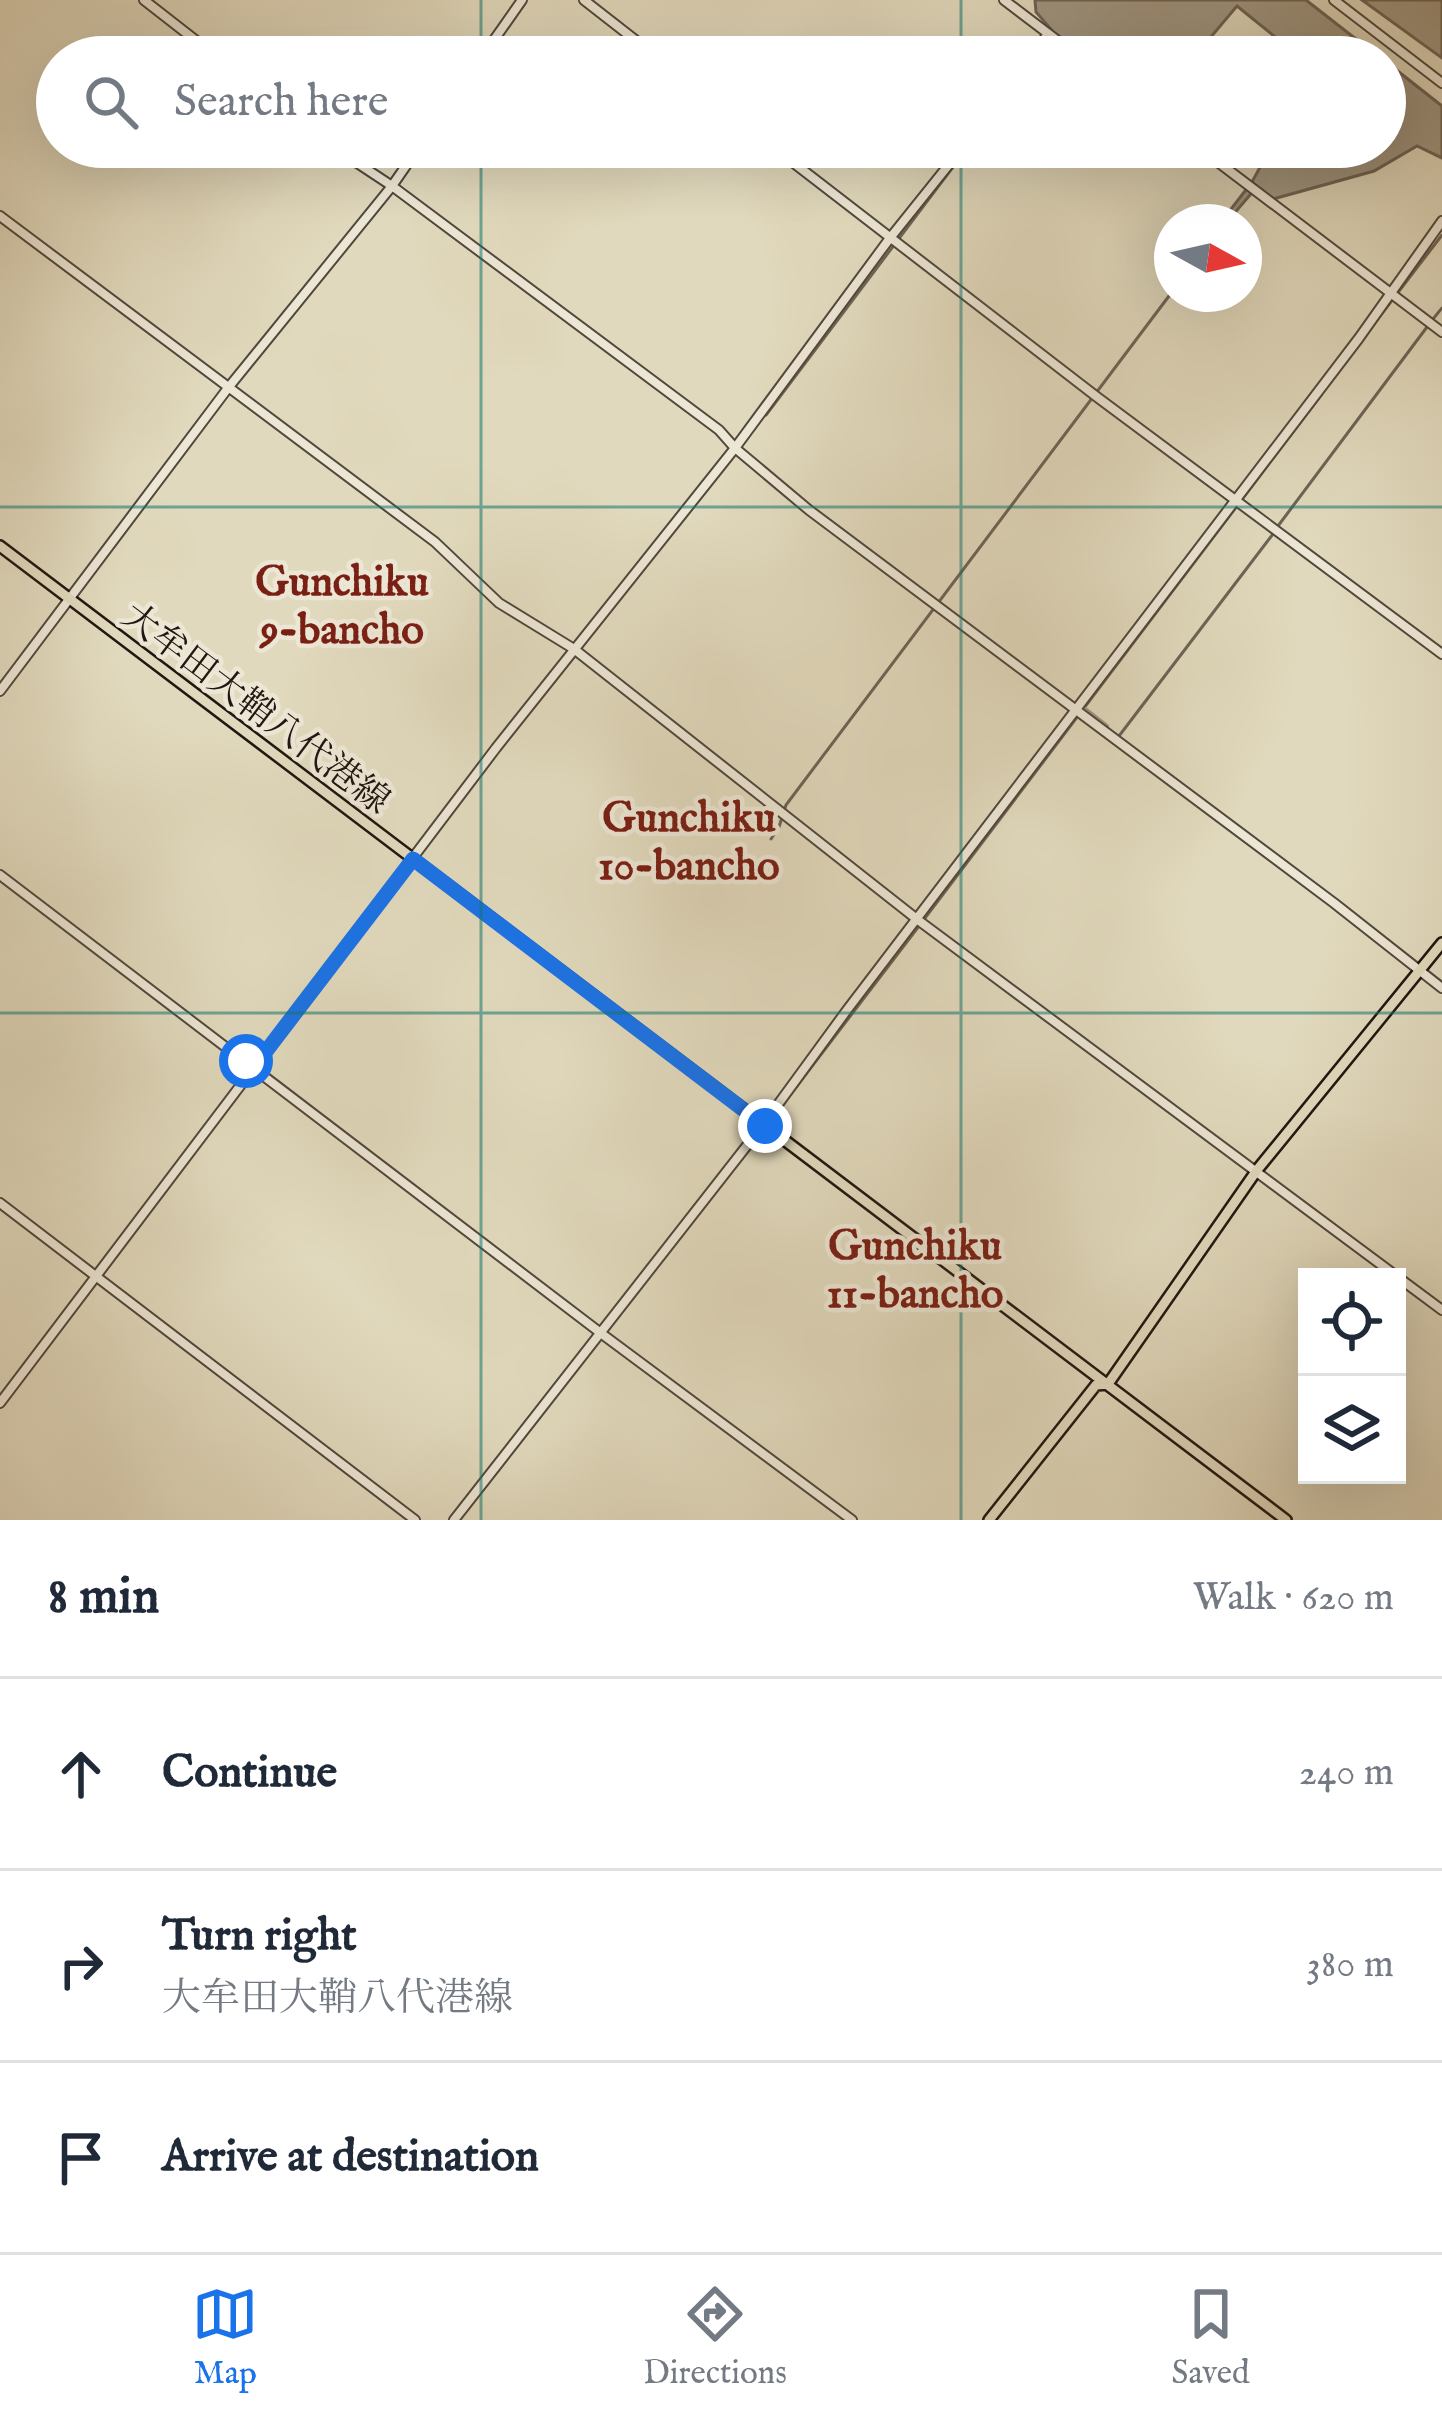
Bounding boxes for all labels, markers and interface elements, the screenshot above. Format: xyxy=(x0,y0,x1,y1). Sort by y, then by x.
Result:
search box xyxy=(36,36,1406,168)
icon: search xyxy=(78,69,144,135)
text: Search here xyxy=(174,74,388,131)
north arrow xyxy=(1154,204,1262,312)
district label: Gunchiku 9-bancho xyxy=(255,557,429,658)
street label: 大牟田大鞘八代港線 xyxy=(112,594,398,825)
district label: Gunchiku 10-bancho xyxy=(598,793,780,894)
route start xyxy=(219,1034,273,1088)
route end xyxy=(738,1099,792,1153)
district label: Gunchiku 11-bancho xyxy=(827,1221,1003,1322)
map controls xyxy=(1298,1268,1406,1484)
button: locate xyxy=(1298,1268,1406,1376)
button: layers xyxy=(1298,1376,1406,1484)
text: 8 min xyxy=(48,1566,159,1631)
text: Walk · 620 m xyxy=(1193,1574,1394,1623)
icon: ahead xyxy=(48,1741,114,1807)
text: Continue xyxy=(162,1745,337,1802)
text: 240 m xyxy=(1299,1749,1394,1798)
text: Turn right xyxy=(162,1908,357,1965)
icon: right xyxy=(48,1933,114,1999)
text: 380 m xyxy=(1306,1941,1394,1990)
text: 大牟田大鞘八代港線 xyxy=(162,1975,513,2024)
icon: arrive xyxy=(48,2125,114,2191)
text: Arrive at destination xyxy=(162,2129,539,2186)
tab: Map xyxy=(192,2281,258,2395)
tab: Directions xyxy=(643,2281,787,2395)
tab: Saved xyxy=(1172,2281,1250,2395)

